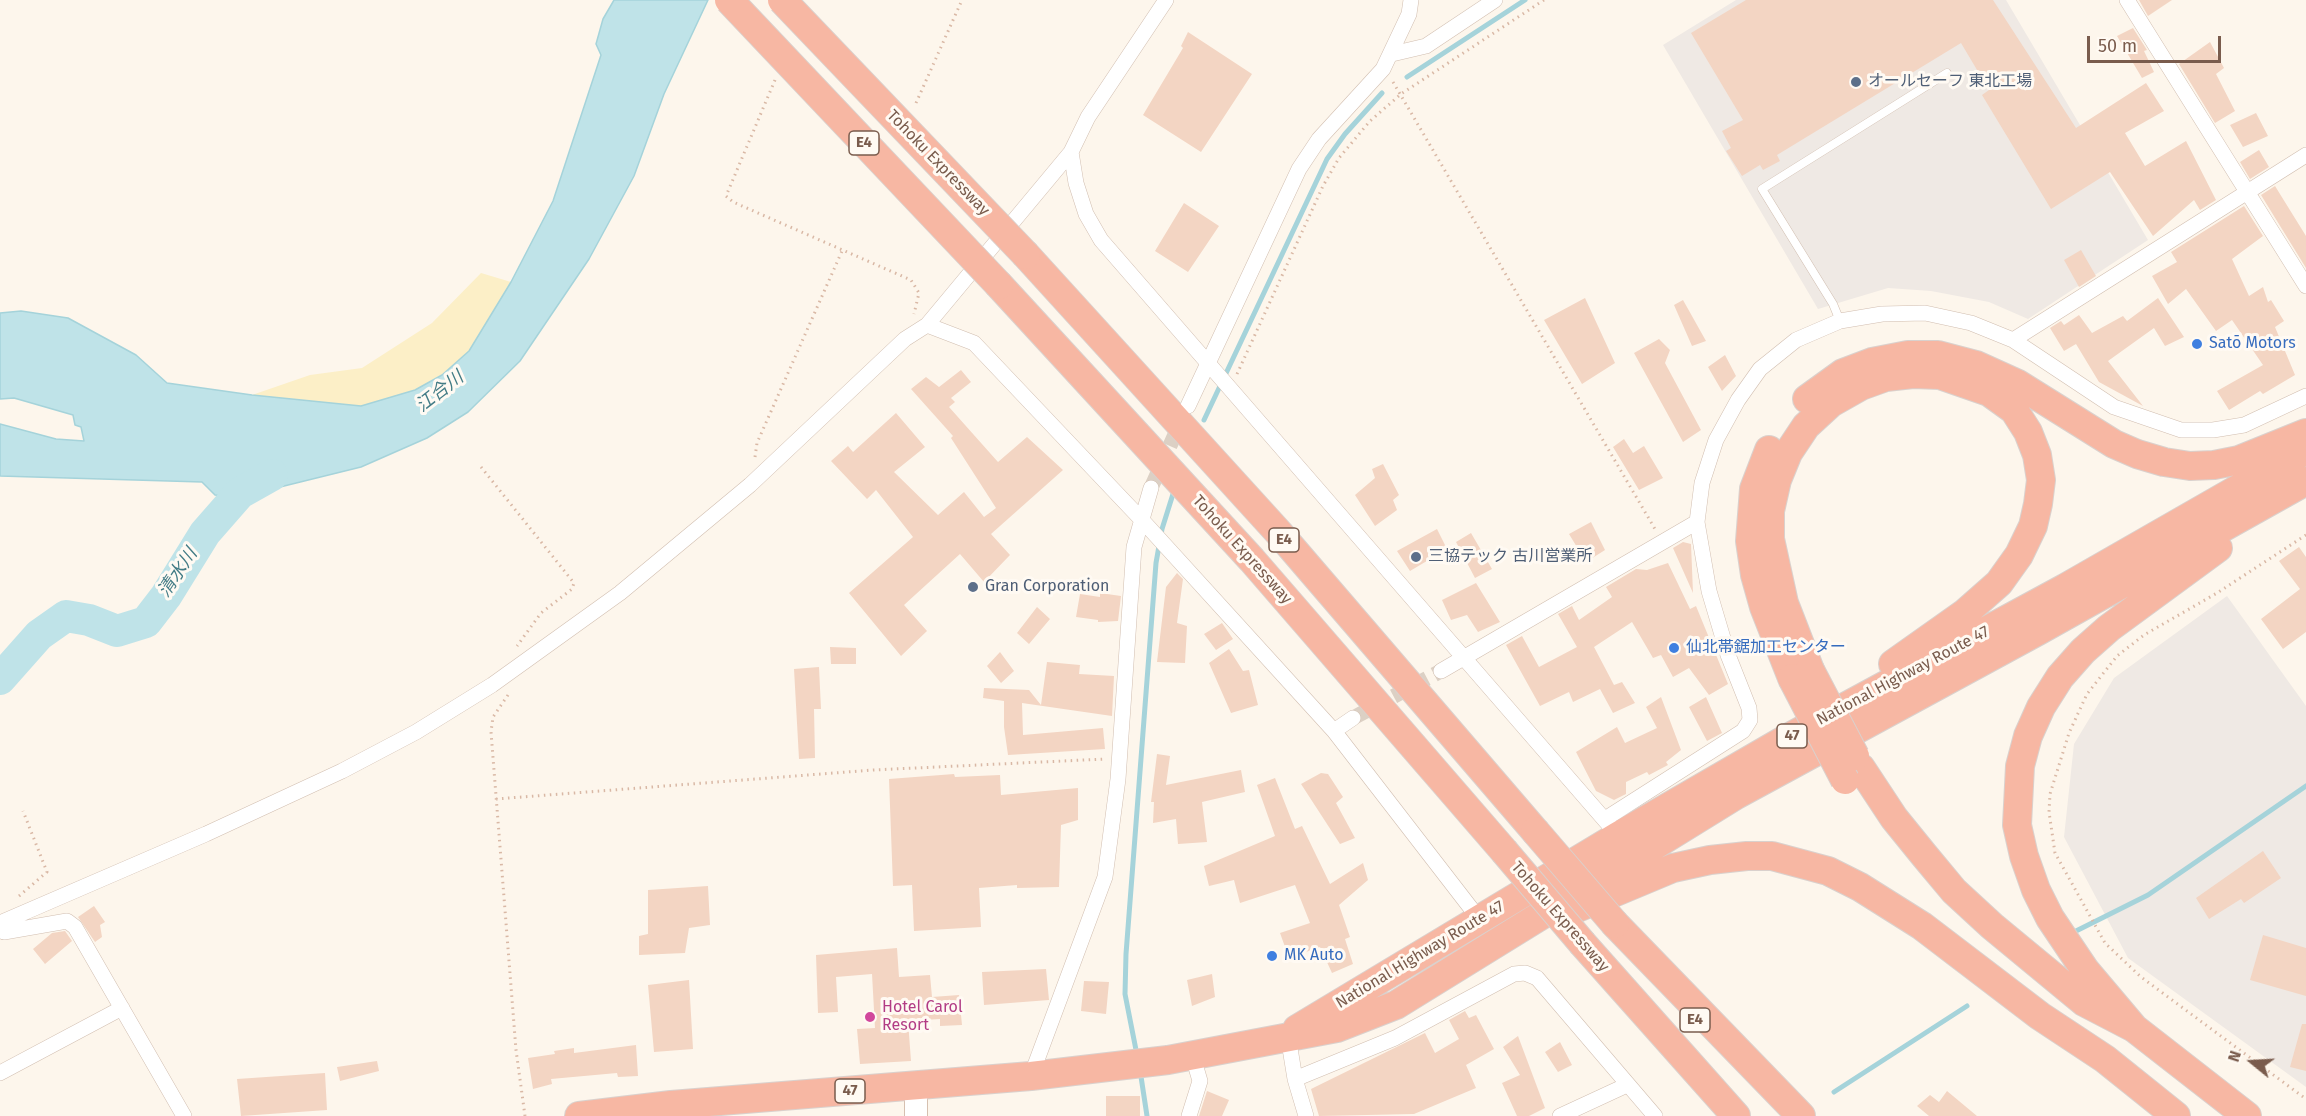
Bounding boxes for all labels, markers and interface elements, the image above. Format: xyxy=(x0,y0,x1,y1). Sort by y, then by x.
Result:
scale bar xyxy=(2090,24,2224,62)
text: 50 m xyxy=(2098,35,2137,57)
place label: オールセーフ 東北工場 xyxy=(1868,72,2032,92)
marker: オールセーフ 東北工場 xyxy=(1849,75,1863,89)
street label: Tohoku Expressway xyxy=(883,106,993,220)
road number: E4 xyxy=(849,131,879,155)
place label: Satō Motors xyxy=(2209,334,2296,354)
marker: Satō Motors xyxy=(2190,337,2204,351)
water label: 江合川 xyxy=(412,367,468,417)
street label: Tohoku Expressway xyxy=(1188,492,1296,608)
road number: E4 xyxy=(1269,528,1299,552)
water label: 清水川 xyxy=(154,545,202,601)
place label: 三協テック 古川営業所 xyxy=(1428,547,1592,567)
marker: 三協テック 古川営業所 xyxy=(1409,550,1423,564)
place label: Gran Corporation xyxy=(985,577,1109,597)
marker: Gran Corporation xyxy=(966,580,980,594)
street label: National Highway Route 47 xyxy=(1813,622,1993,730)
place label: 仙北帯鋸加工センター xyxy=(1686,638,1846,658)
marker: 仙北帯鋸加工センター xyxy=(1667,641,1681,655)
road number: 47 xyxy=(1777,724,1807,748)
street label: Tohoku Expressway xyxy=(1507,858,1613,976)
street label: National Highway Route 47 xyxy=(1332,897,1508,1013)
place label: MK Auto xyxy=(1284,946,1343,966)
marker: MK Auto xyxy=(1265,949,1279,963)
place label: Hotel Carol Resort xyxy=(882,998,963,1036)
road number: E4 xyxy=(1680,1008,1710,1032)
marker: Hotel Carol Resort xyxy=(863,1010,877,1024)
north arrow xyxy=(2222,1032,2282,1092)
text: N xyxy=(2224,1048,2245,1064)
road number: 47 xyxy=(835,1079,865,1103)

